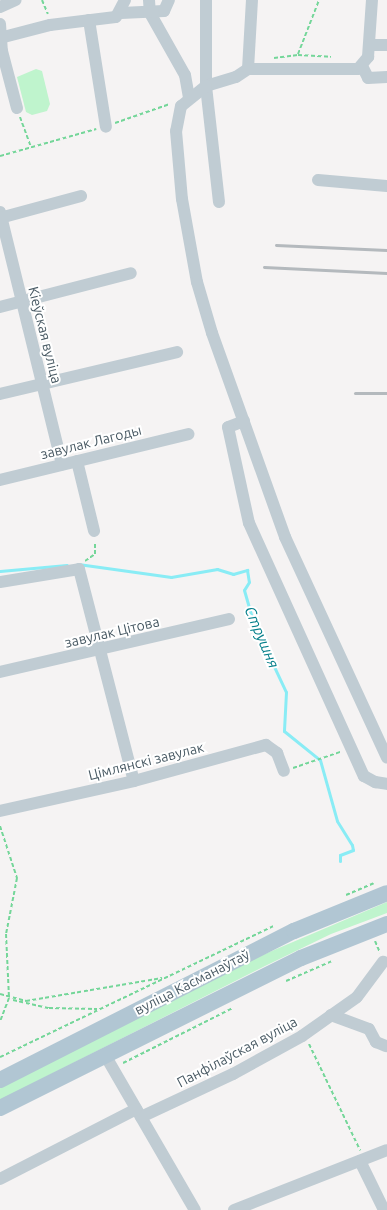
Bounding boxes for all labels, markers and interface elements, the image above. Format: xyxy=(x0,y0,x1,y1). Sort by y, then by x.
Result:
street label: Кіеўская вуліца xyxy=(25,285,65,385)
street label: завулак Лагоды xyxy=(39,421,143,463)
water label: Струшня xyxy=(241,604,283,670)
street label: завулак Цітова xyxy=(63,613,161,651)
street label: Цімлянскі завулак xyxy=(87,739,205,783)
street label: вуліца Касманаўтаў xyxy=(132,946,252,1018)
street label: Панфілаўская вуліца xyxy=(174,1013,300,1091)

